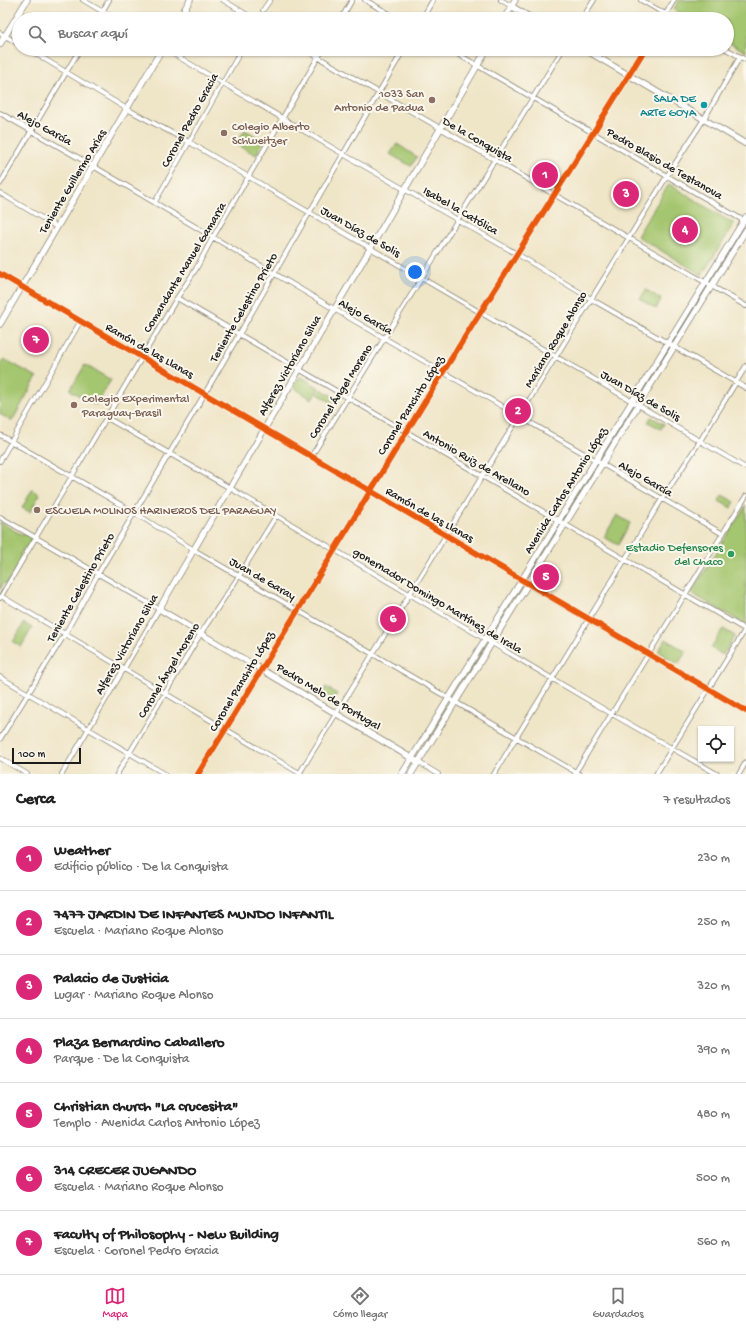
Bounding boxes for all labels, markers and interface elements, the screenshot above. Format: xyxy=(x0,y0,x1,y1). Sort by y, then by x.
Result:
search box xyxy=(12,12,734,56)
icon: search xyxy=(26,23,48,45)
text: Buscar aquí xyxy=(58,25,128,43)
street label: Coronel Pedro Gracia xyxy=(159,71,223,171)
place label: 1033 San Antonio de Padua xyxy=(334,88,424,116)
place label: SALA DE ARTE GOYA xyxy=(640,93,697,121)
marker: 1033 San Antonio de Padua xyxy=(427,95,437,105)
marker: SALA DE ARTE GOYA xyxy=(699,100,709,110)
street label: Alejo García xyxy=(14,108,74,150)
street label: De la Conquista xyxy=(439,114,515,167)
place label: Colegio Alberto Schweitzer xyxy=(232,121,310,149)
street label: Pedro Blasio de Testanova xyxy=(603,125,725,204)
street label: Teniente Guillermo Arias xyxy=(37,127,111,238)
marker: Colegio Alberto Schweitzer xyxy=(219,128,229,138)
pin: 1 xyxy=(532,160,558,190)
pin: 3 xyxy=(613,179,639,209)
street label: Isabel la Católica xyxy=(420,185,500,239)
street label: Comandante Manuel Gamarra xyxy=(141,200,230,336)
street label: Juan Díaz de Solis xyxy=(318,204,403,262)
pin: 4 xyxy=(672,215,698,245)
street label: Teniente Celestino Prieto xyxy=(207,251,282,366)
your location xyxy=(405,262,425,282)
street label: Mariano Roque Alonso xyxy=(522,289,591,391)
street label: Alejo García xyxy=(335,297,395,339)
street label: Alferez Victoriano Silva xyxy=(256,313,325,419)
street label: Ramón de las Llanas xyxy=(102,321,196,383)
pin: 7 xyxy=(23,325,49,355)
street label: Coronel Ángel Moreno xyxy=(307,342,376,442)
street label: Coronel Panchito López xyxy=(375,353,448,458)
street label: Juan Díaz de Solis xyxy=(598,368,683,426)
place label: Colegio Experimental Paraguay-Brasil xyxy=(81,393,190,421)
pin: 2 xyxy=(505,396,531,426)
marker: Colegio Experimental Paraguay-Brasil xyxy=(69,400,79,410)
street label: Avenida Carlos Antonio López xyxy=(522,425,612,557)
street label: Antonio Ruiz de Arellano xyxy=(420,427,532,500)
street label: Alejo García xyxy=(615,459,675,501)
street label: Ramón de las Llanas xyxy=(382,485,476,547)
marker: ESCUELA MOLINOS HARINEROS DEL PARAGUAY xyxy=(32,505,42,515)
place label: ESCUELA MOLINOS HARINEROS DEL PARAGUAY xyxy=(45,505,277,519)
street label: Teniente Celestino Prieto xyxy=(44,531,119,646)
place label: Estadio Defensores del Chaco xyxy=(626,542,724,570)
street label: gonernador Domingo Martínez de Irala xyxy=(350,546,524,658)
marker: Estadio Defensores del Chaco xyxy=(726,549,736,559)
street label: Juan de Garay xyxy=(226,555,298,604)
pin: 5 xyxy=(533,562,559,592)
street label: Alferez Victoriano Silva xyxy=(93,592,162,698)
pin: 6 xyxy=(380,604,406,634)
street label: Coronel Ángel Moreno xyxy=(136,621,204,721)
street label: Coronel Panchito López xyxy=(207,629,279,735)
street label: Pedro Melo de Portugal xyxy=(272,660,383,735)
map controls xyxy=(698,726,734,762)
button: locate xyxy=(698,726,734,762)
scale bar xyxy=(12,746,81,765)
text: 100 m xyxy=(18,749,45,761)
text: Cerca xyxy=(16,790,55,810)
text: 7 resultados xyxy=(663,793,730,808)
text: Weather xyxy=(54,842,110,860)
text: 1 xyxy=(26,851,32,866)
text: 230 m xyxy=(697,851,730,866)
text: Edificio público · De la Conquista xyxy=(54,860,228,875)
text: 7477 JARDIN DE INFANTES MUNDO INFANTIL xyxy=(54,906,333,924)
text: 2 xyxy=(26,915,32,930)
text: 250 m xyxy=(697,915,730,930)
text: Escuela · Mariano Roque Alonso xyxy=(54,924,224,939)
text: Palacio de Justicia xyxy=(54,970,169,988)
text: 3 xyxy=(26,979,32,994)
text: 320 m xyxy=(697,979,730,994)
text: Lugar · Mariano Roque Alonso xyxy=(54,988,213,1003)
text: Plaza Bernardino Caballero xyxy=(54,1034,225,1052)
text: 4 xyxy=(26,1043,32,1058)
text: 390 m xyxy=(697,1043,730,1058)
text: Parque · De la Conquista xyxy=(54,1052,189,1067)
text: Christian church "La crucesita" xyxy=(54,1098,238,1116)
text: 5 xyxy=(26,1107,32,1122)
text: 480 m xyxy=(697,1107,730,1122)
text: Templo · Avenida Carlos Antonio López xyxy=(54,1116,260,1131)
text: 314 CRECER JUGANDO xyxy=(54,1162,196,1180)
text: 6 xyxy=(26,1171,32,1186)
text: 500 m xyxy=(696,1171,730,1186)
text: Escuela · Mariano Roque Alonso xyxy=(54,1180,224,1195)
text: Faculty of Philosophy - New Building xyxy=(54,1226,279,1244)
text: 7 xyxy=(26,1235,32,1250)
text: 560 m xyxy=(697,1235,730,1250)
text: Escuela · Coronel Pedro Gracia xyxy=(54,1244,219,1259)
tab: Mapa xyxy=(103,1285,128,1321)
tab: Cómo llegar xyxy=(333,1285,387,1321)
tab: Guardados xyxy=(593,1285,643,1321)

